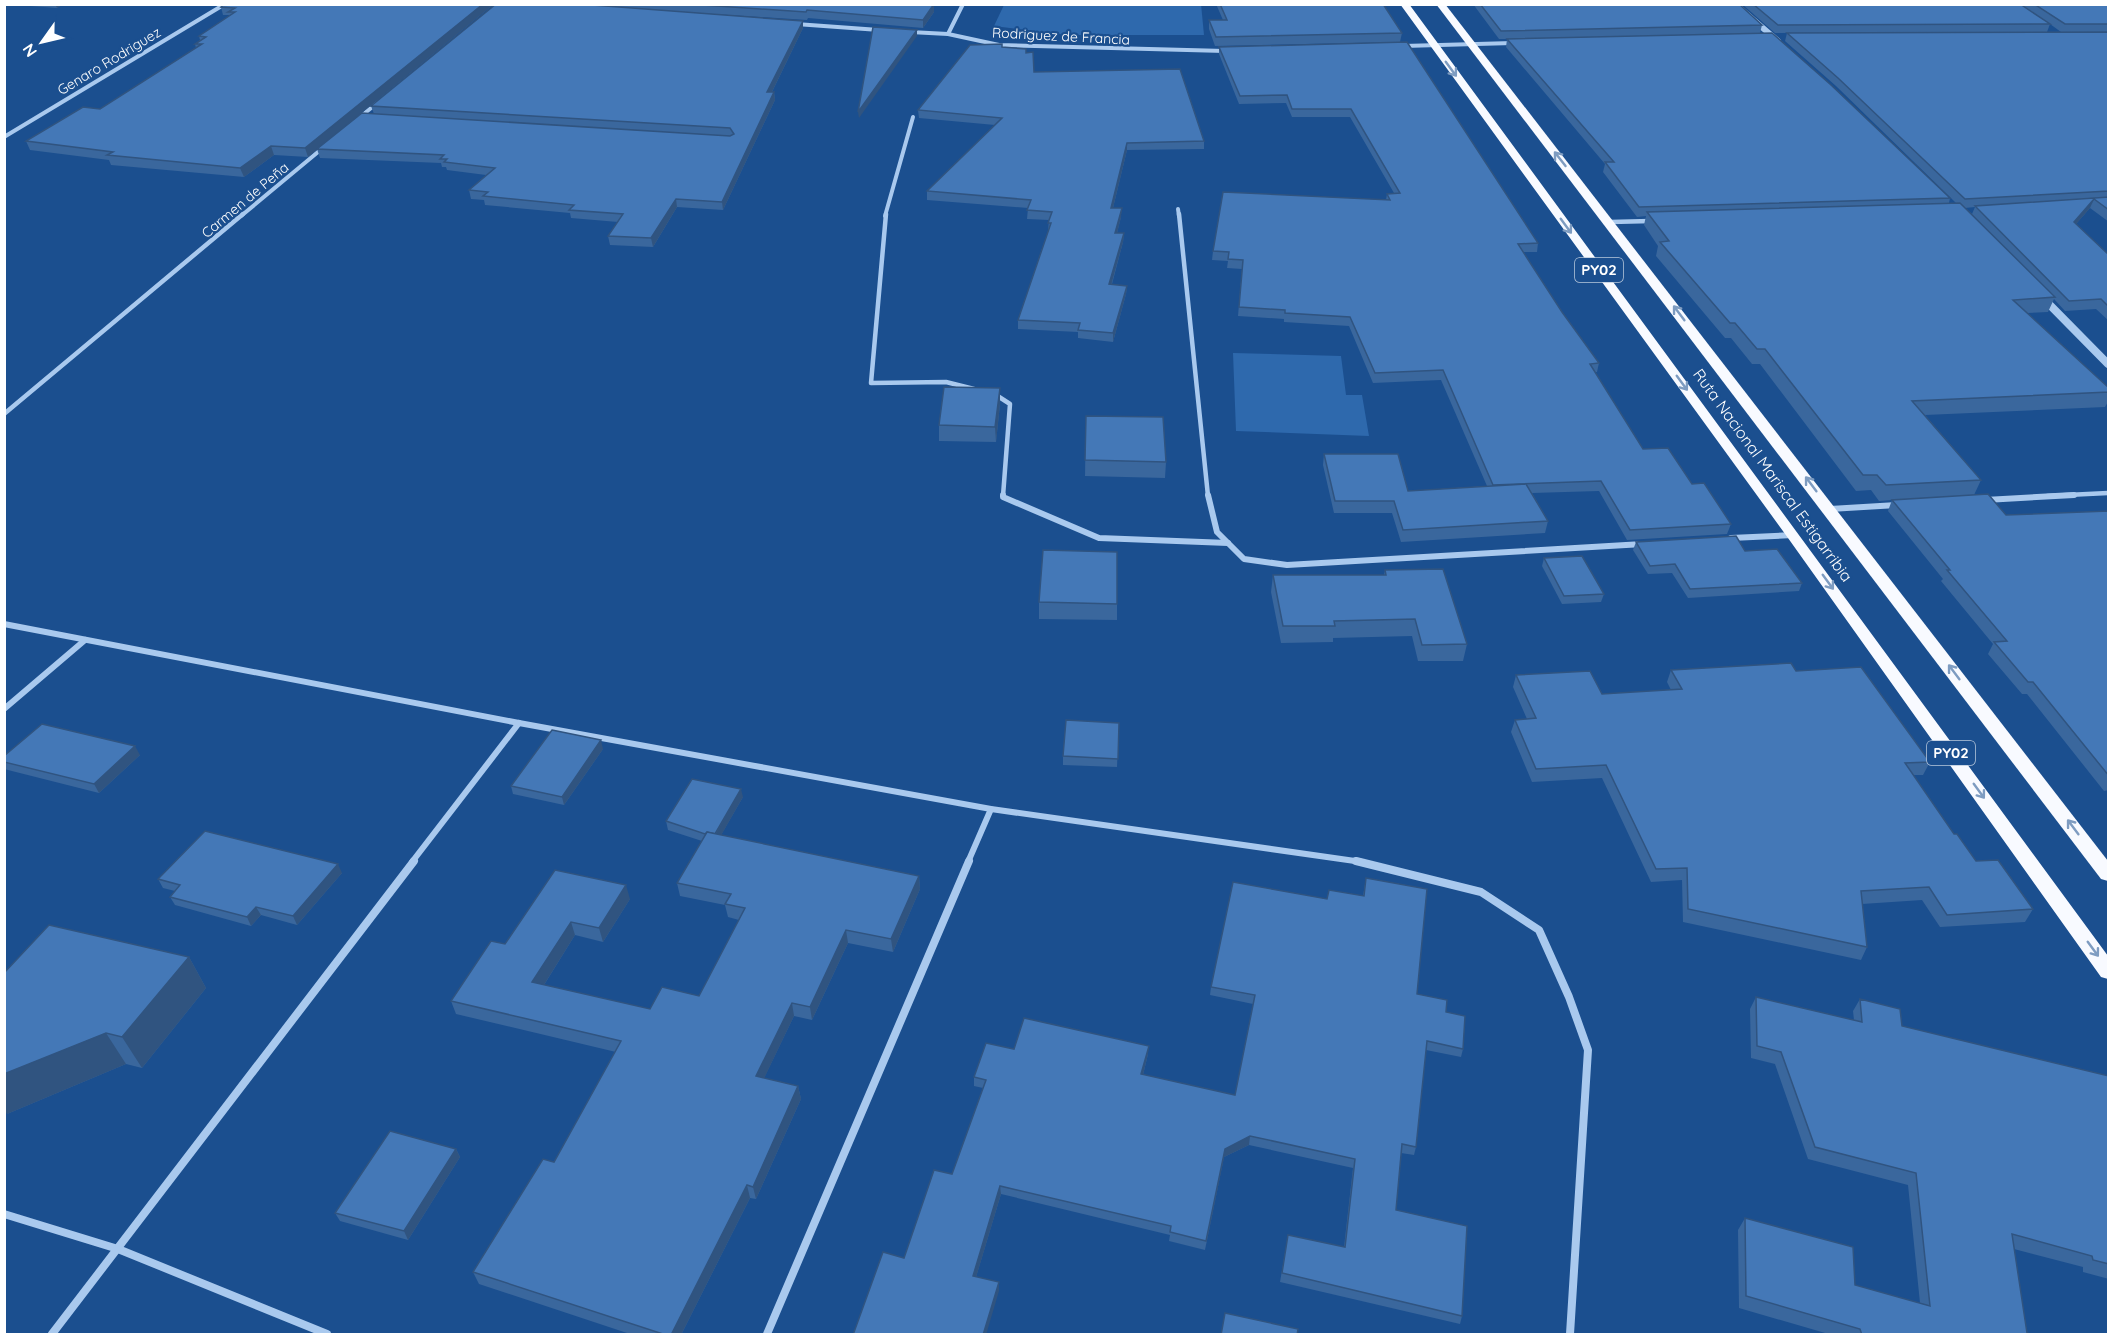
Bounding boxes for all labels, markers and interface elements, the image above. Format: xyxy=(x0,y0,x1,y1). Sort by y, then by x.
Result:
north arrow xyxy=(12,12,72,72)
street label: Genaro Rodriguez xyxy=(54,23,164,99)
street label: Rodriguez de Francia xyxy=(992,23,1130,49)
text: N xyxy=(18,40,41,61)
one-way arrow xyxy=(1445,60,1457,76)
one-way arrow xyxy=(1553,151,1566,167)
street label: Carmen de Peña xyxy=(198,158,292,242)
one-way arrow xyxy=(1560,218,1573,234)
road number: PY02 xyxy=(1575,258,1623,282)
one-way arrow xyxy=(1673,305,1686,321)
street label: Ruta Nacional Mariscal Estigarribia xyxy=(1689,365,1857,585)
one-way arrow xyxy=(1676,375,1688,391)
one-way arrow xyxy=(1804,477,1817,493)
one-way arrow xyxy=(1821,574,1834,590)
one-way arrow xyxy=(1948,665,1961,681)
road number: PY02 xyxy=(1927,741,1975,765)
one-way arrow xyxy=(1973,783,1985,799)
one-way arrow xyxy=(2067,819,2080,835)
one-way arrow xyxy=(2087,941,2099,957)

